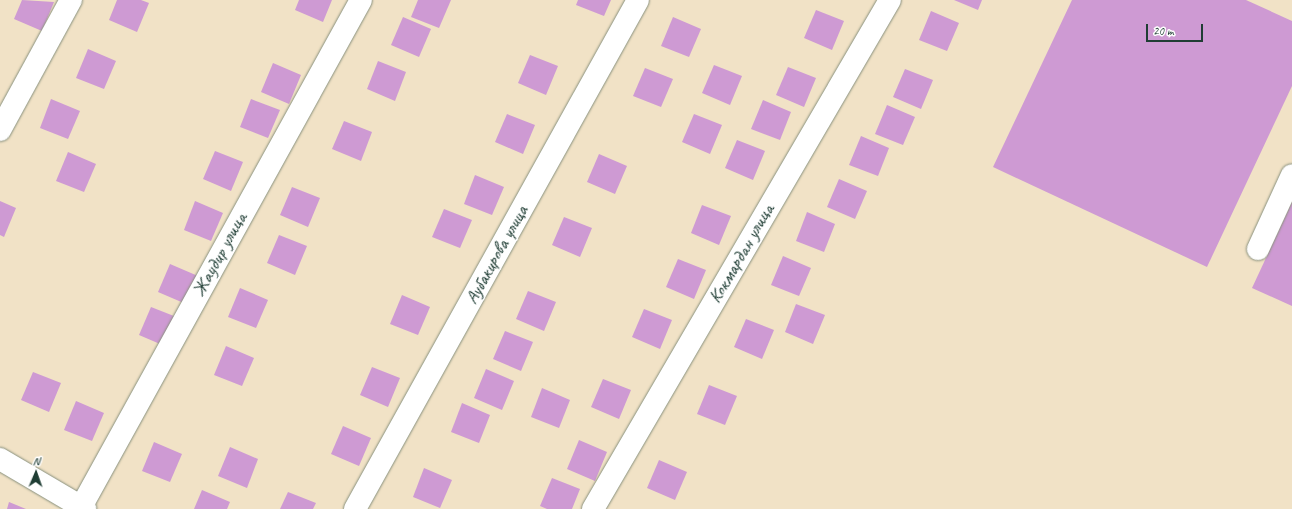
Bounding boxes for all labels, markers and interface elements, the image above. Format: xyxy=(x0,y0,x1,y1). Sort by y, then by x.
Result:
scale bar xyxy=(1148,16,1205,42)
text: 20 m xyxy=(1153,23,1173,39)
street label: Кокмардан улица xyxy=(704,200,780,308)
street label: Аубакирова улица xyxy=(460,201,534,309)
street label: Жаудир улица xyxy=(188,209,252,301)
north arrow xyxy=(16,453,56,493)
text: N xyxy=(33,454,40,468)

